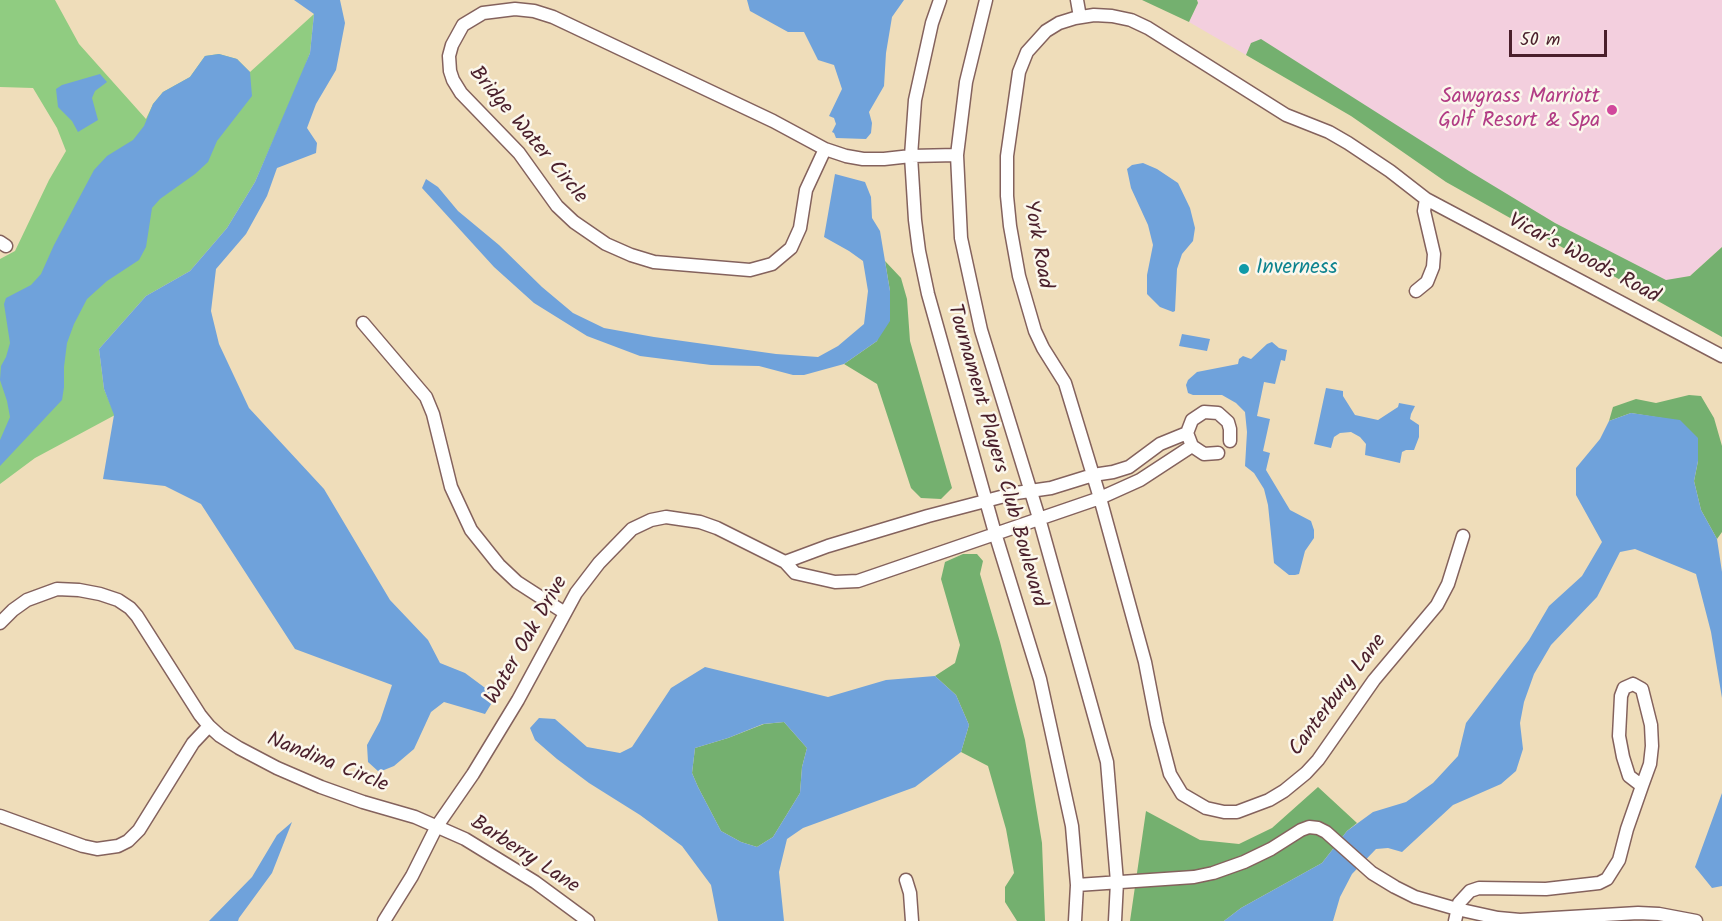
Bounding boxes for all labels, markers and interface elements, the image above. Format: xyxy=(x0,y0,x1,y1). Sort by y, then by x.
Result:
scale bar xyxy=(1512,18,1610,56)
text: 50 m xyxy=(1520,26,1560,55)
street label: Bridge Water Circle xyxy=(462,62,592,210)
place label: Sawgrass Marriott Golf Resort & Spa xyxy=(1438,85,1600,135)
marker: Sawgrass Marriott Golf Resort & Spa xyxy=(1605,103,1619,117)
street label: York Road xyxy=(1016,199,1056,291)
street label: Vicar's Woods Road xyxy=(1503,209,1663,311)
place label: Inverness xyxy=(1256,256,1338,282)
marker: Inverness xyxy=(1237,262,1251,276)
street label: Tournament Players Club Boulevard xyxy=(940,302,1050,610)
street label: Water Oak Drive xyxy=(481,572,575,710)
street label: Canterbury Lane xyxy=(1285,630,1393,762)
street label: Nandina Circle xyxy=(263,728,391,800)
street label: Barberry Lane xyxy=(465,811,583,901)

